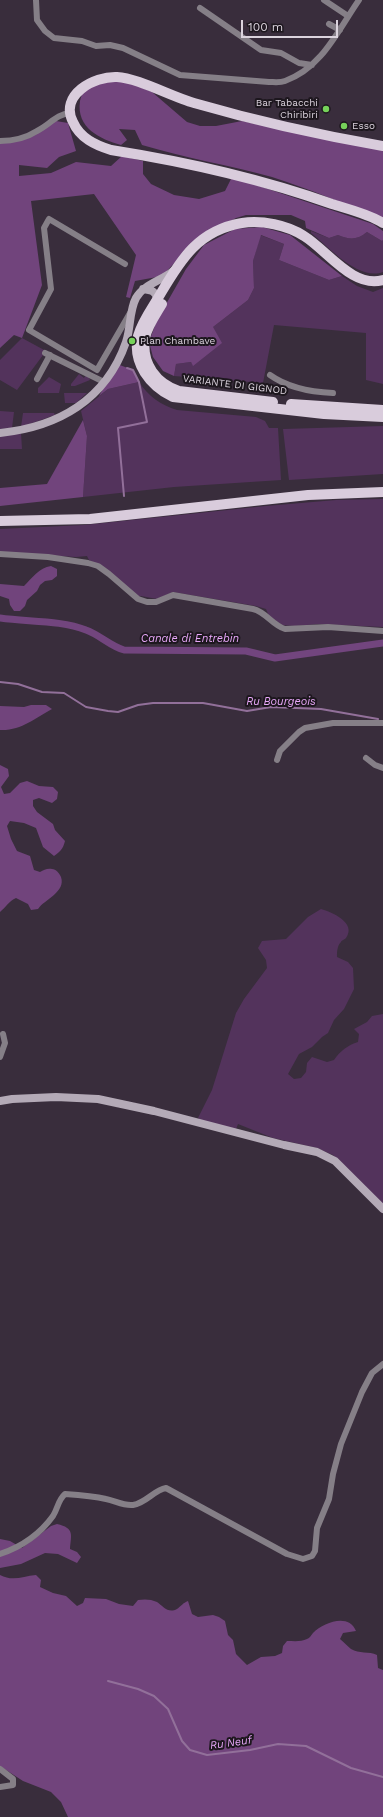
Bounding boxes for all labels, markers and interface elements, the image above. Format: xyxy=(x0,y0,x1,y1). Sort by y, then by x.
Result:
scale bar xyxy=(243,12,340,38)
text: 100 m xyxy=(248,20,283,34)
place label: Bar Tabacchi Chiribiri xyxy=(256,97,318,120)
marker: Bar Tabacchi Chiribiri xyxy=(321,104,331,114)
place label: Esso xyxy=(352,120,375,132)
marker: Esso xyxy=(339,121,349,131)
place label: Plan Chambave xyxy=(140,335,215,347)
marker: Plan Chambave xyxy=(127,336,137,346)
street label: VARIANTE DI GIGNOD xyxy=(182,373,288,397)
water label: Canale di Entrebin xyxy=(141,632,239,646)
water label: Ru Bourgeois xyxy=(246,695,316,709)
water label: Ru Neuf xyxy=(209,1734,253,1752)

